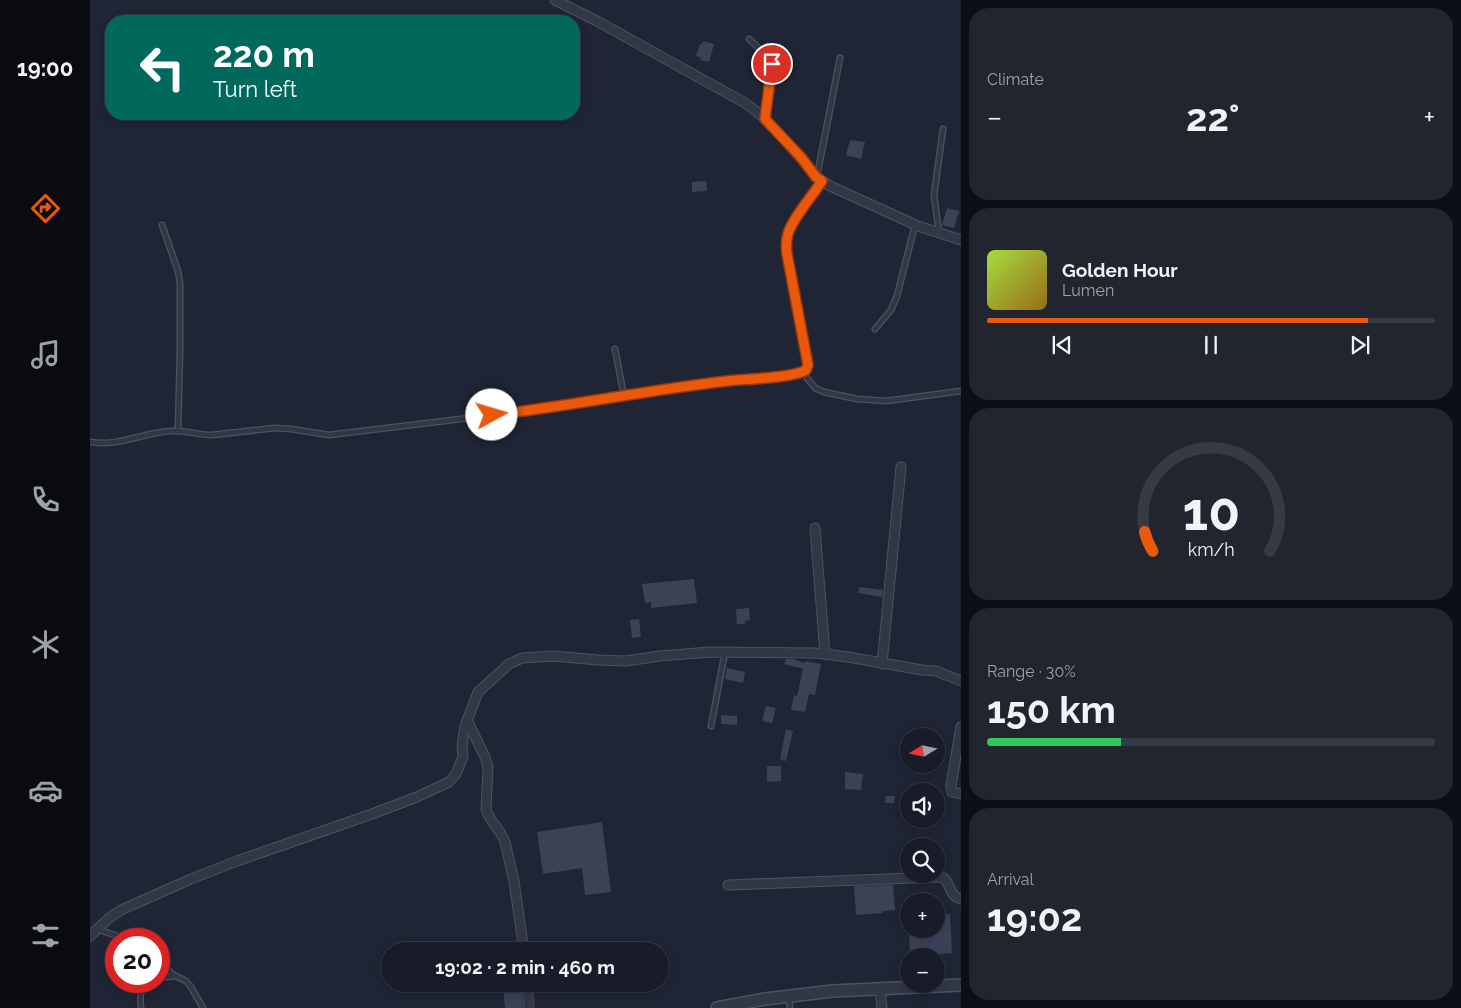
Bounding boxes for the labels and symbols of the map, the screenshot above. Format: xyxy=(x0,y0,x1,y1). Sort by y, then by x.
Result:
pin xyxy=(751,43,793,85)
position arrow xyxy=(465,388,517,440)
north arrow xyxy=(900,728,945,772)
speed limit sign: 20 xyxy=(105,928,170,993)

